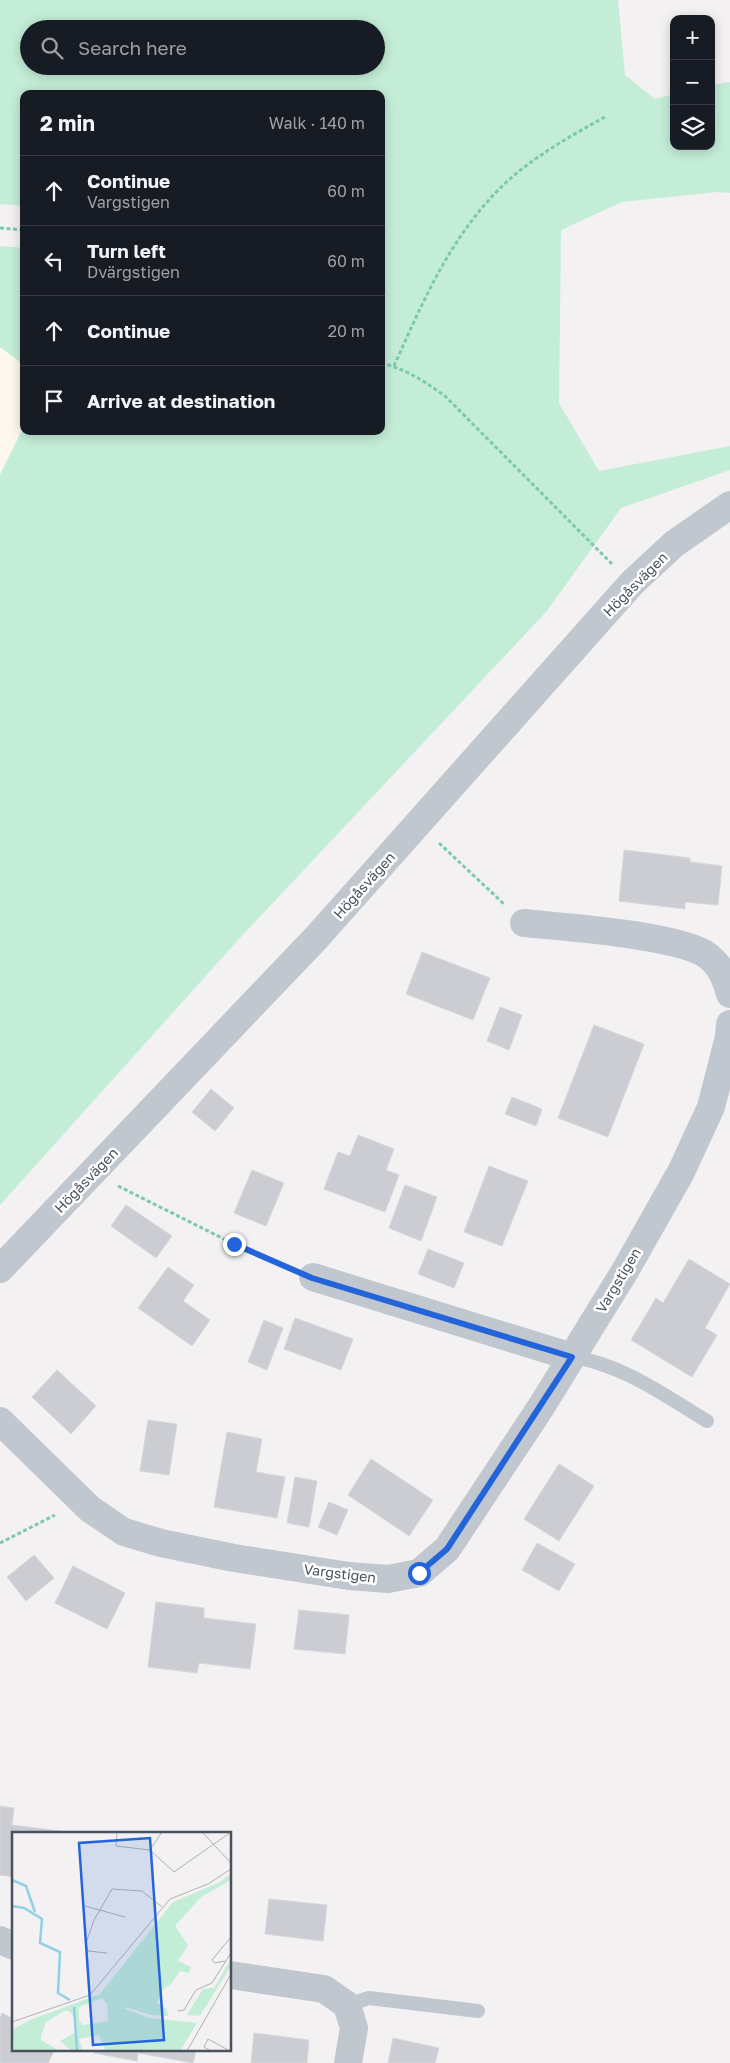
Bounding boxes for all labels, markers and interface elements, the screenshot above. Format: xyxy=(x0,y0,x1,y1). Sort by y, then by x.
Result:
map controls xyxy=(670,15,715,150)
button: + xyxy=(670,15,715,60)
search box xyxy=(20,20,385,75)
icon: search xyxy=(38,34,66,62)
text: Search here xyxy=(78,36,187,59)
button: − xyxy=(670,60,715,105)
button: layers xyxy=(670,105,715,150)
text: 2 min xyxy=(40,110,95,136)
text: Walk · 140 m xyxy=(269,113,365,133)
text: Continue xyxy=(87,169,170,192)
icon: ahead xyxy=(40,177,68,205)
text: 60 m xyxy=(327,181,365,201)
text: Vargstigen xyxy=(87,192,170,212)
text: Turn left xyxy=(87,239,166,262)
icon: left xyxy=(40,247,68,275)
text: 60 m xyxy=(327,251,365,271)
text: Dvärgstigen xyxy=(87,262,180,282)
icon: ahead xyxy=(40,317,68,345)
text: Continue xyxy=(87,319,170,342)
text: 20 m xyxy=(328,321,365,341)
icon: arrive xyxy=(40,387,68,415)
text: Arrive at destination xyxy=(87,389,275,412)
street label: Högåsvägen xyxy=(599,548,671,620)
street label: Högåsvägen xyxy=(330,848,398,922)
street label: Högåsvägen xyxy=(51,1144,121,1216)
route end xyxy=(223,1233,246,1256)
street label: Vargstigen xyxy=(592,1245,644,1315)
street label: Vargstigen xyxy=(303,1560,377,1586)
route start xyxy=(408,1562,431,1585)
inset map xyxy=(12,1832,231,2050)

